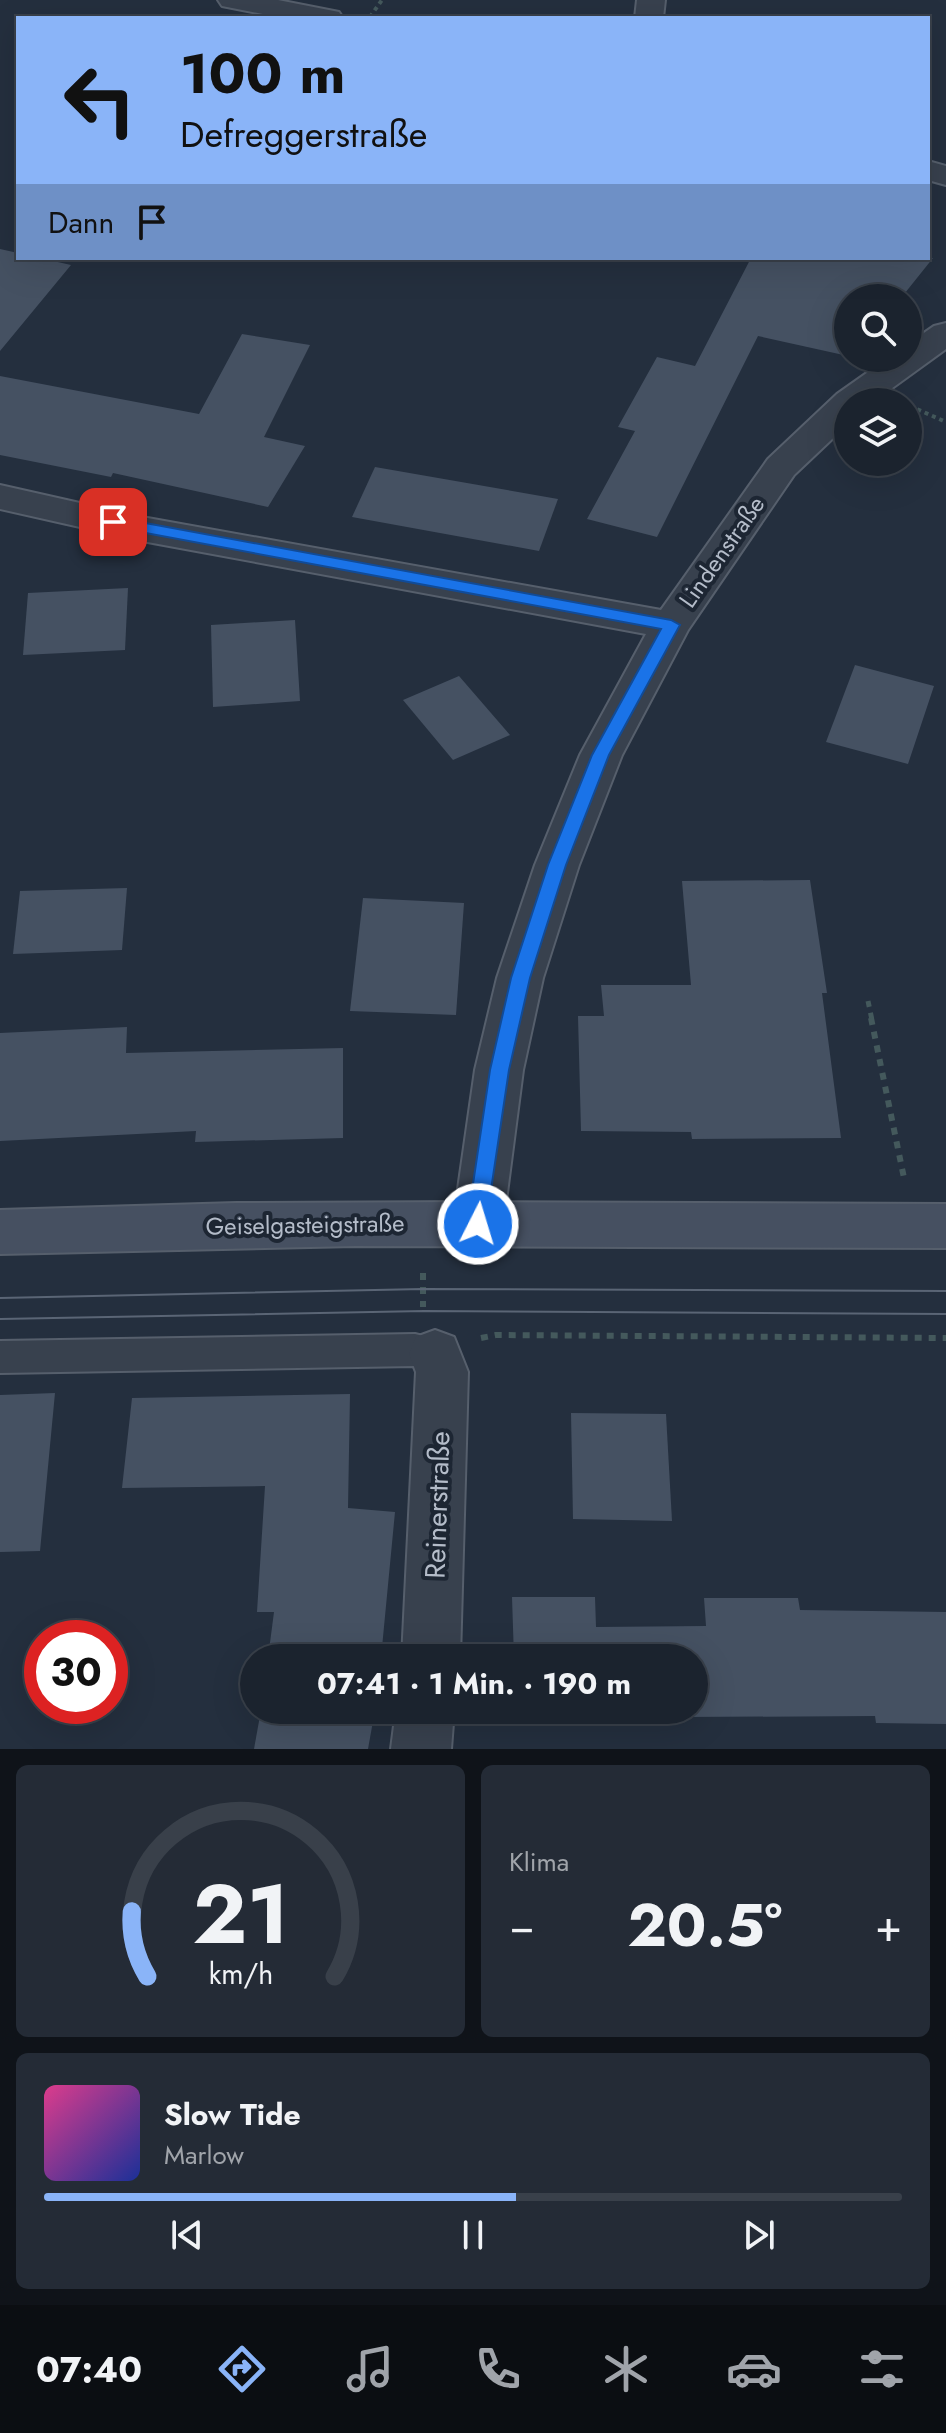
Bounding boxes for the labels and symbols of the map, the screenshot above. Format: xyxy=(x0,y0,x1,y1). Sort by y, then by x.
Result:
pin xyxy=(79,488,147,556)
street label: Lindenstraße xyxy=(670,489,773,615)
position arrow xyxy=(436,1182,520,1266)
street label: Geiselgasteigstraße xyxy=(205,1205,405,1244)
street label: Reinerstraße xyxy=(414,1431,461,1579)
speed limit sign: 30 xyxy=(24,1620,128,1724)

